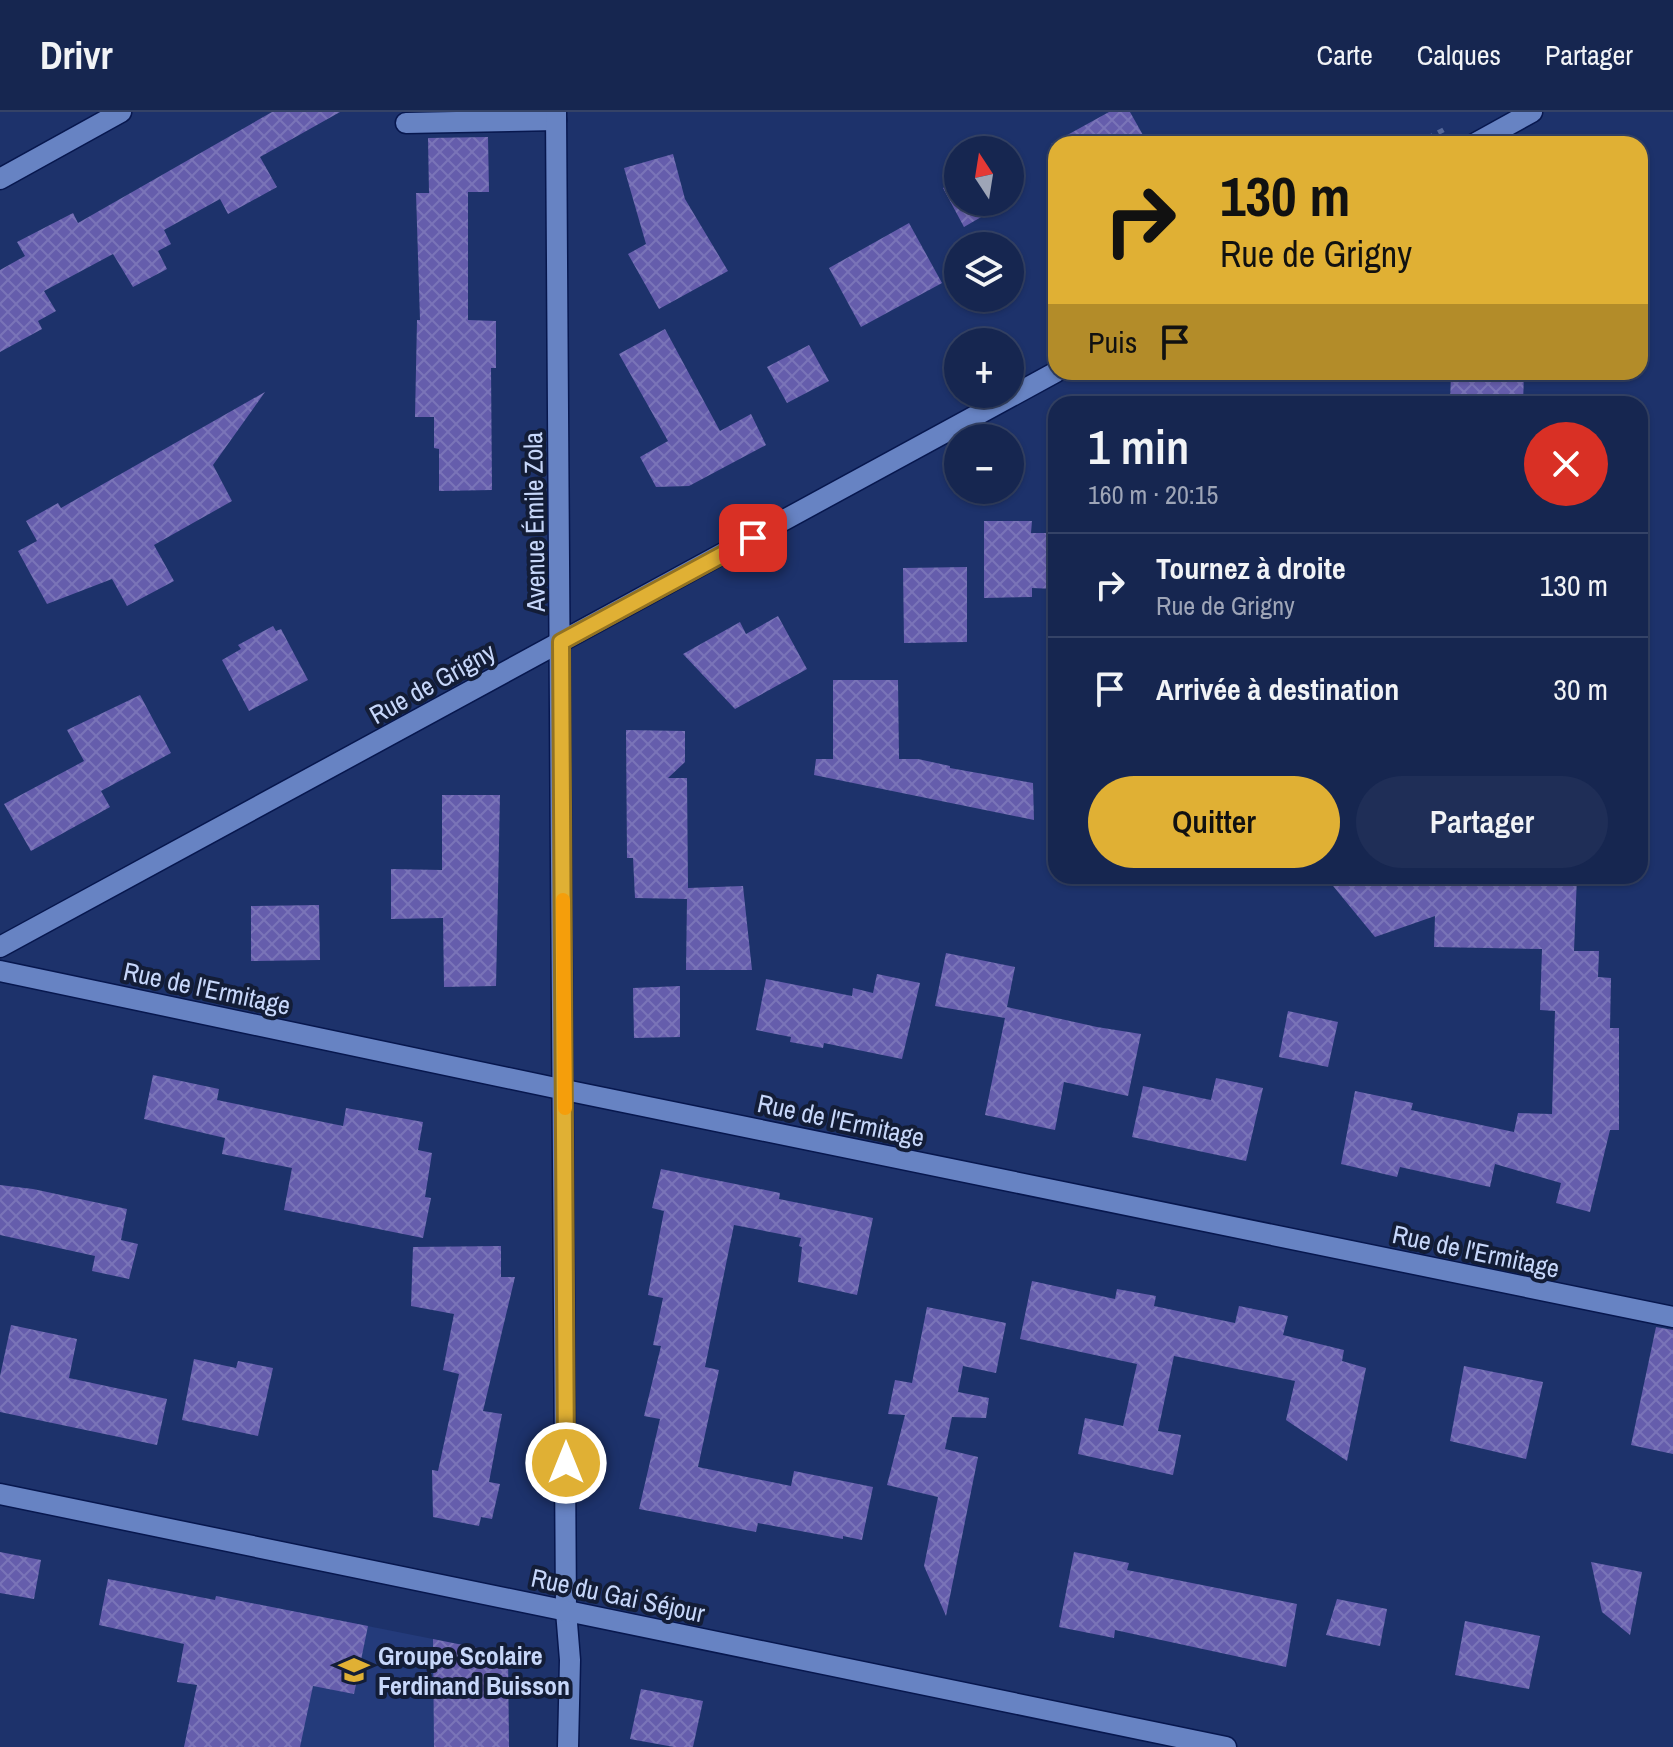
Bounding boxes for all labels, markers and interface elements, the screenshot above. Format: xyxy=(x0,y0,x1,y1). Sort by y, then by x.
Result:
text: Drivr xyxy=(40,30,113,81)
text: Carte xyxy=(1317,36,1373,74)
text: Calques xyxy=(1417,36,1501,74)
text: Partager xyxy=(1545,36,1633,74)
north arrow xyxy=(944,136,1024,216)
map controls xyxy=(944,136,1024,504)
text: 130 m xyxy=(1220,158,1350,233)
icon: right xyxy=(1088,168,1192,272)
text: Rue de Grigny xyxy=(1220,230,1412,278)
button: layers xyxy=(944,232,1024,312)
icon: arrive xyxy=(1153,320,1197,364)
text: Puis xyxy=(1088,322,1137,362)
button: + xyxy=(944,328,1024,408)
text: 1 min xyxy=(1088,414,1189,479)
button: close xyxy=(1524,422,1608,506)
button: − xyxy=(944,424,1024,504)
street label: Avenue Émile Zola xyxy=(515,432,553,613)
text: 160 m · 20:15 xyxy=(1088,477,1218,512)
pin xyxy=(719,504,787,572)
icon: arrive xyxy=(731,516,775,560)
text: Tournez à droite xyxy=(1156,548,1346,588)
icon: right xyxy=(1088,563,1132,607)
text: 130 m xyxy=(1540,565,1608,605)
text: Rue de Grigny xyxy=(1156,588,1295,623)
street label: Rue de Grigny xyxy=(363,634,501,732)
icon: arrive xyxy=(1088,667,1132,711)
text: Arrivée à destination xyxy=(1156,669,1399,709)
text: 30 m xyxy=(1553,669,1608,709)
button: Quitter xyxy=(1088,776,1340,868)
button: Partager xyxy=(1356,776,1608,868)
street label: Rue de l'Ermitage xyxy=(120,953,294,1023)
street label: Rue de l'Ermitage xyxy=(754,1085,928,1155)
street label: Rue de l'Ermitage xyxy=(1389,1216,1563,1286)
position arrow xyxy=(524,1421,608,1505)
street label: Rue du Gai Séjour xyxy=(528,1560,708,1630)
place label: Groupe Scolaire Ferdinand Buisson xyxy=(378,1638,570,1703)
school or university icon: Groupe Scolaire Ferdinand Buisson xyxy=(337,1653,371,1687)

